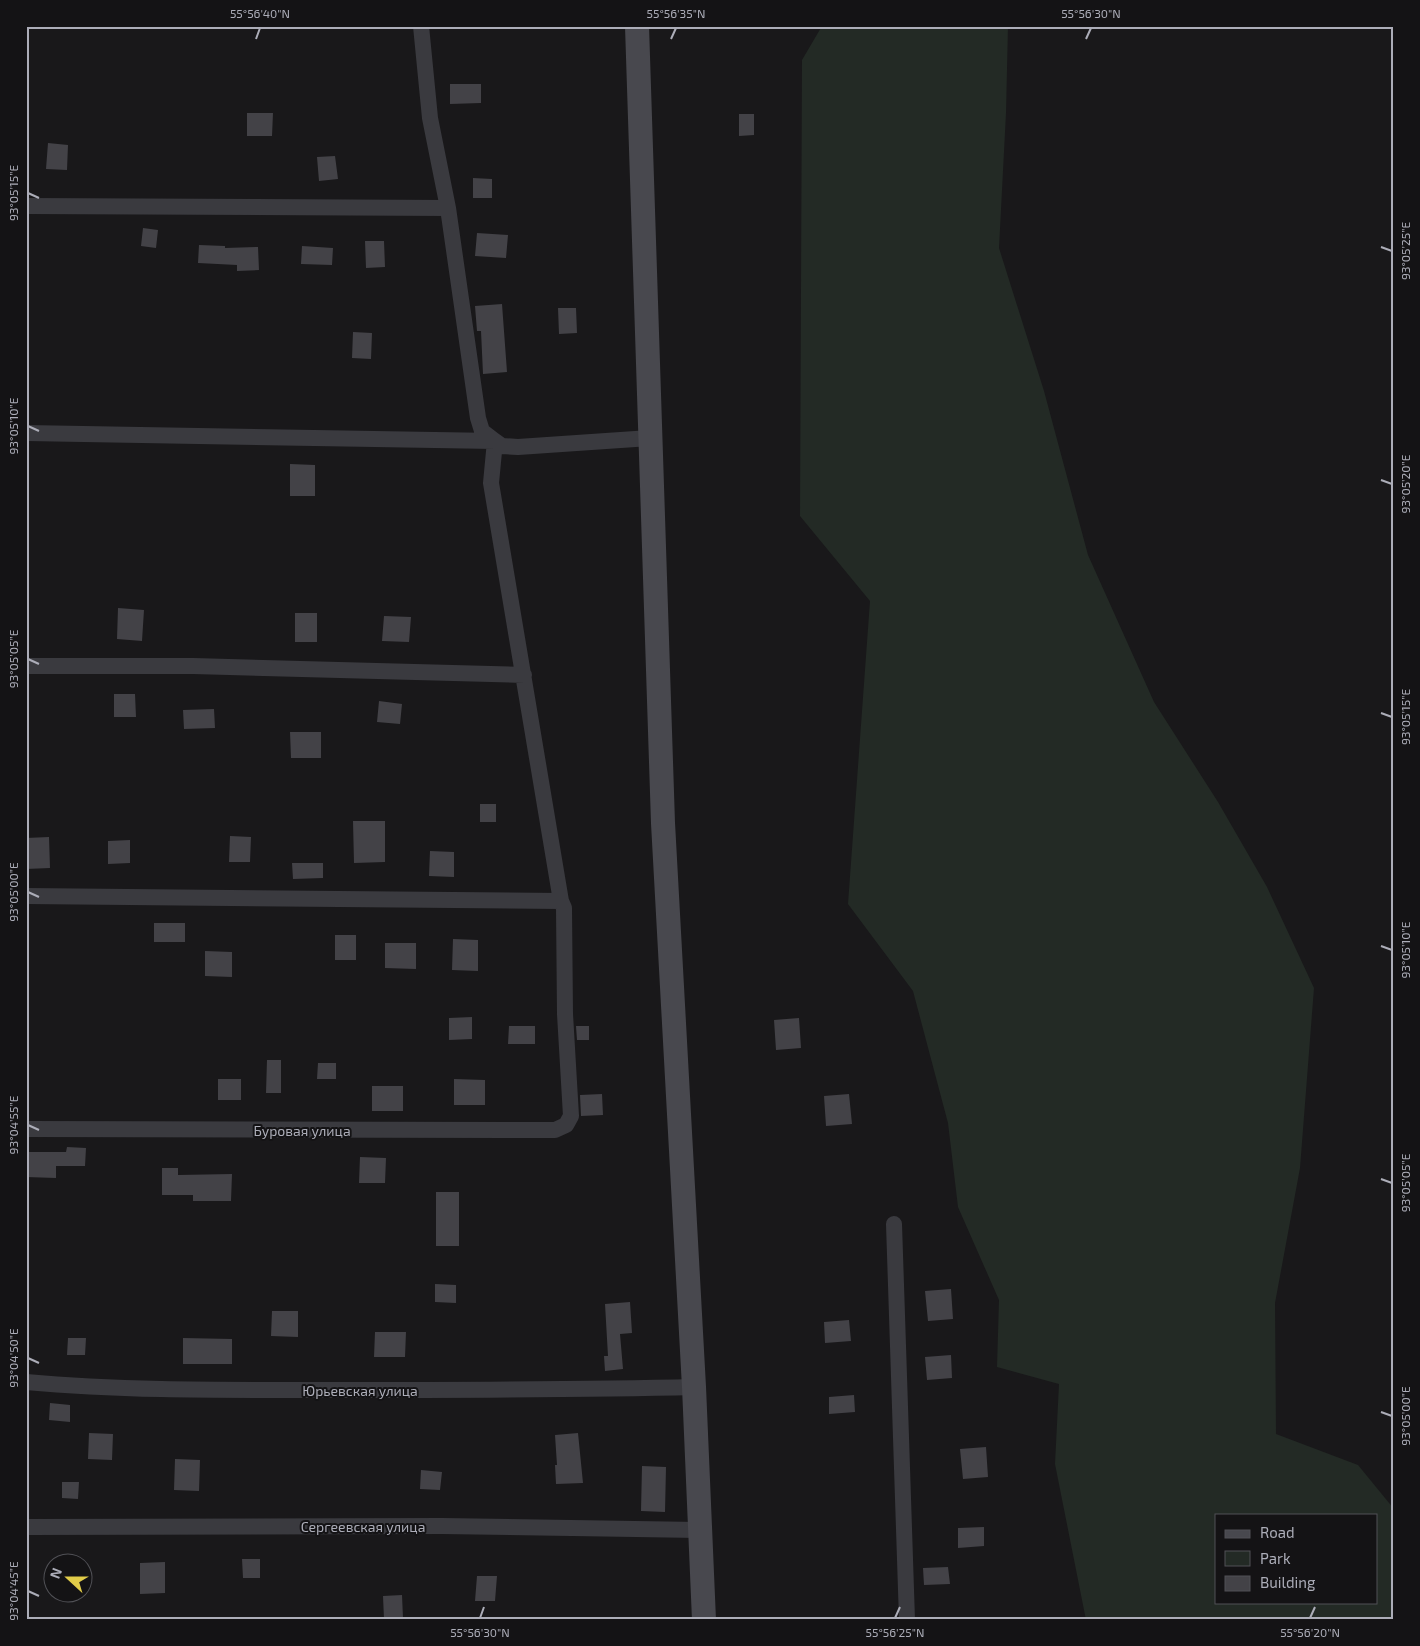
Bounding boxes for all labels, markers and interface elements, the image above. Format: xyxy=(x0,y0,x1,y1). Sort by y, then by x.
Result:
text: 55°56'40"N xyxy=(230,6,290,20)
text: 55°56'35"N xyxy=(647,6,705,20)
text: 55°56'30"N xyxy=(1061,6,1121,20)
text: 93°05'15"E xyxy=(6,165,20,221)
text: 93°05'25"E xyxy=(1398,222,1412,280)
text: 93°05'10"E xyxy=(6,397,20,455)
text: 93°05'20"E xyxy=(1398,454,1412,514)
text: 93°05'05"E xyxy=(6,629,20,688)
text: 93°05'15"E xyxy=(1398,689,1412,745)
text: 93°05'00"E xyxy=(6,862,20,922)
text: 93°05'10"E xyxy=(1398,921,1412,979)
text: 93°04'55"E xyxy=(6,1095,20,1154)
street label: Буровая улица xyxy=(253,1122,351,1139)
text: 93°05'05"E xyxy=(1398,1153,1412,1212)
text: 93°04'50"E xyxy=(6,1328,20,1388)
street label: Юрьевская улица xyxy=(302,1382,418,1399)
text: 93°05'00"E xyxy=(1398,1386,1412,1446)
legend xyxy=(1215,1514,1378,1604)
street label: Сергеевская улица xyxy=(301,1518,425,1535)
text: Road xyxy=(1260,1523,1295,1541)
text: Park xyxy=(1260,1549,1291,1567)
north arrow xyxy=(42,1554,92,1604)
text: 93°04'45"E xyxy=(6,1561,20,1621)
text: N xyxy=(46,1565,65,1581)
text: Building xyxy=(1260,1573,1316,1591)
text: 55°56'30"N xyxy=(450,1625,510,1639)
text: 55°56'25"N xyxy=(866,1625,924,1639)
text: 55°56'20"N xyxy=(1280,1625,1340,1639)

